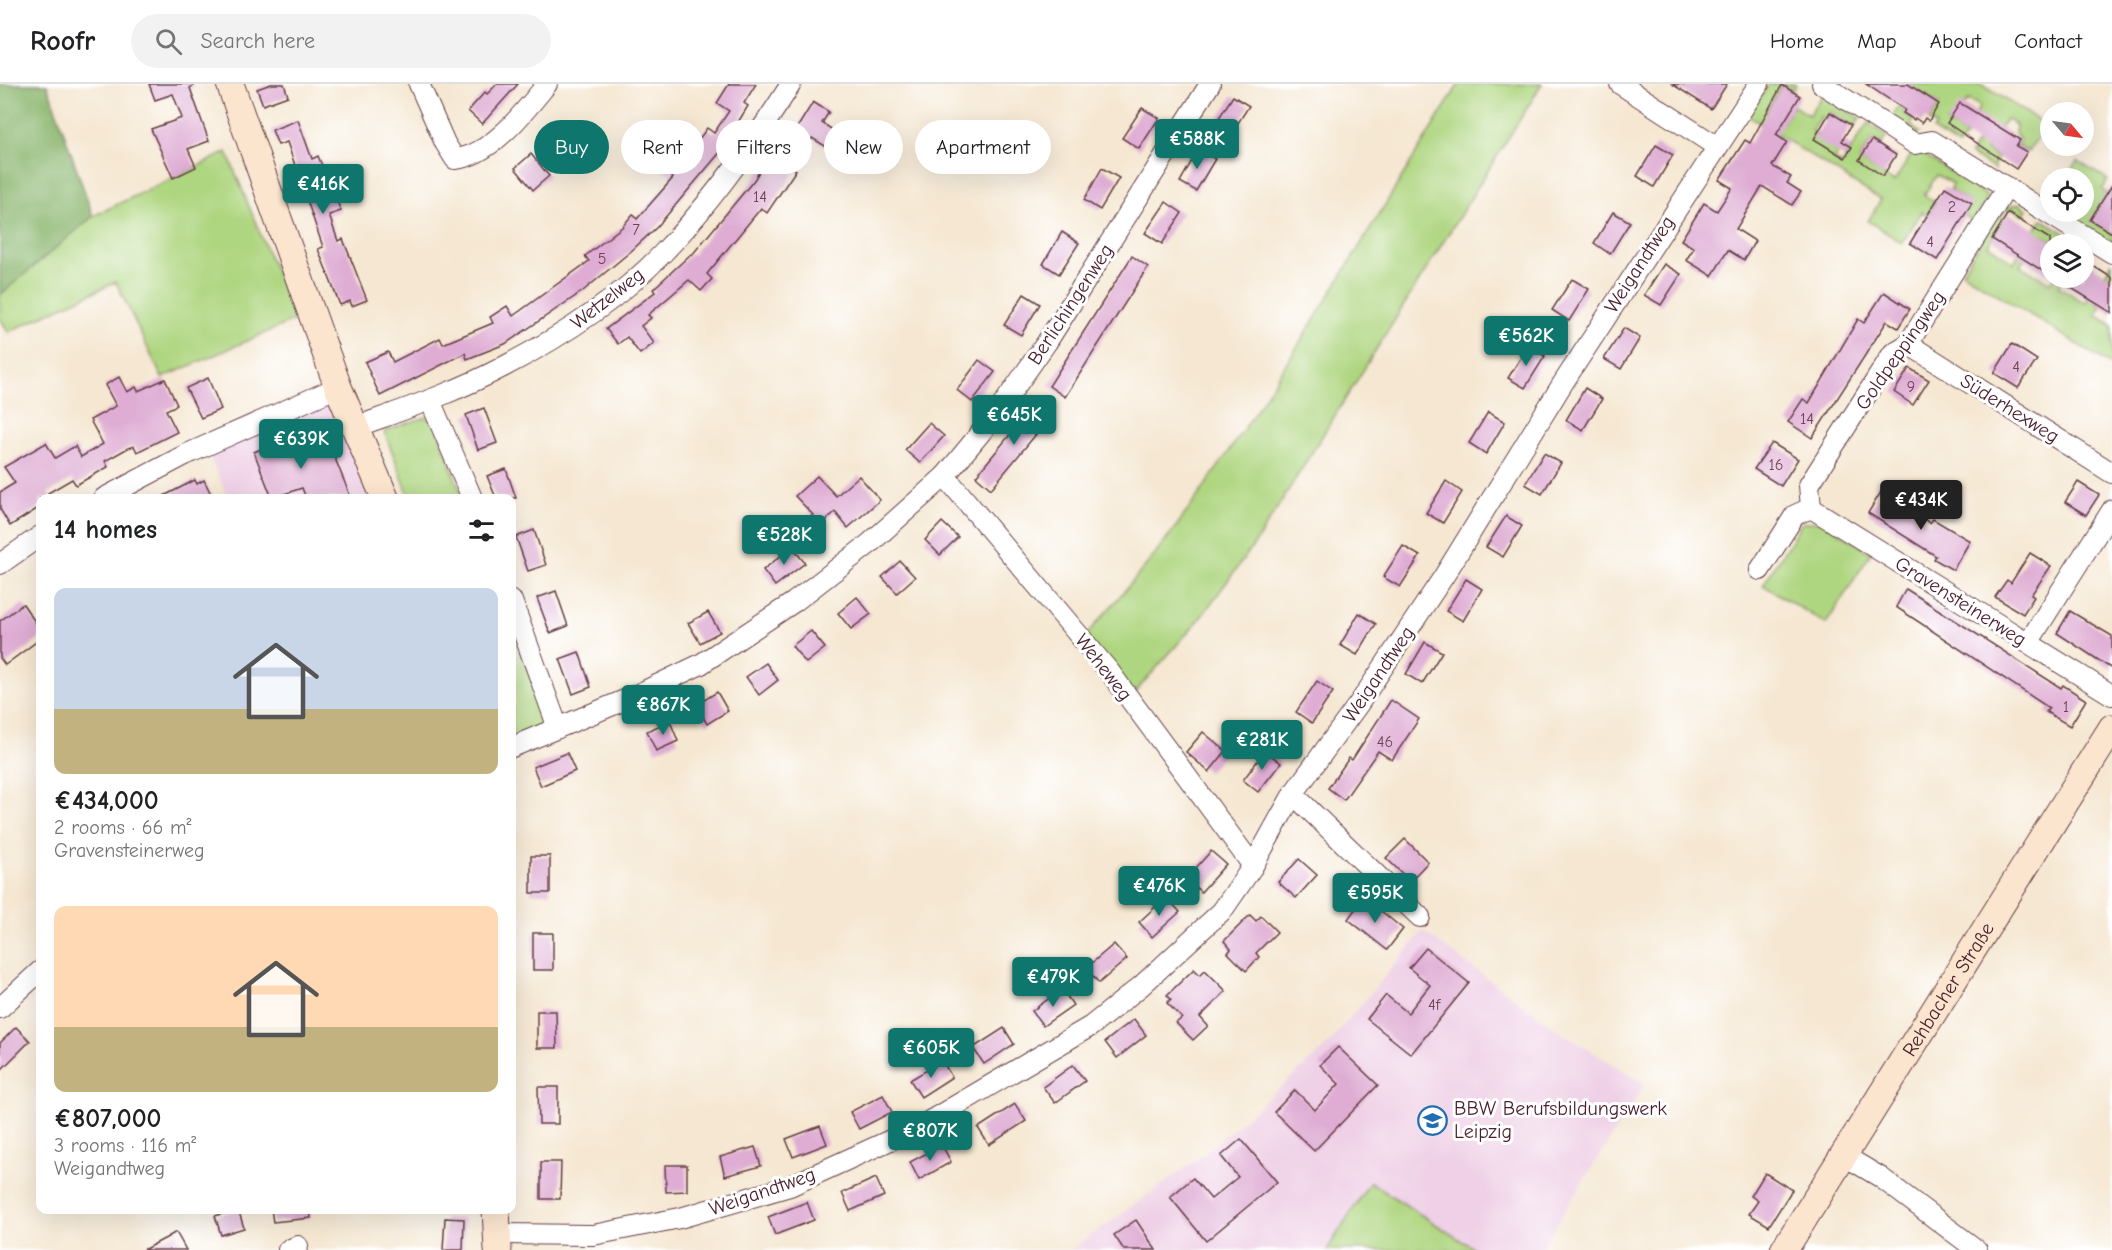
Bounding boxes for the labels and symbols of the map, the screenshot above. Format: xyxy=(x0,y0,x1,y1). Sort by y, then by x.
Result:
north arrow xyxy=(2040,102,2094,156)
pin: €588K xyxy=(1155,119,1239,170)
pin: €416K xyxy=(281,164,365,215)
house number: 14 xyxy=(753,188,767,206)
house number: 2 xyxy=(1948,198,1956,216)
street label: Weigandtweg xyxy=(1600,211,1679,317)
house number: 7 xyxy=(632,221,640,239)
house number: 4 xyxy=(1926,233,1934,251)
street label: Berlichingenweg xyxy=(1023,240,1118,369)
house number: 5 xyxy=(598,250,606,268)
street label: Wetzelweg xyxy=(566,263,648,334)
street label: Goldpeppingweg xyxy=(1851,286,1950,414)
pin: €562K xyxy=(1484,316,1568,367)
house number: 4 xyxy=(2012,358,2020,376)
street label: Süderhexweg xyxy=(1956,369,2063,448)
house number: 9 xyxy=(1907,378,1915,396)
pin: €645K xyxy=(972,395,1056,446)
house number: 14 xyxy=(1800,410,1814,428)
pin: €639K xyxy=(259,419,343,470)
house number: 16 xyxy=(1768,456,1784,474)
pin: €434K xyxy=(1879,480,1963,531)
pin: €528K xyxy=(742,515,826,566)
street label: Gravensteinerweg xyxy=(1891,552,2031,651)
street label: Weigandtweg xyxy=(1338,622,1419,727)
street label: Weheweg xyxy=(1070,629,1137,706)
pin: €867K xyxy=(621,685,705,736)
house number: 1 xyxy=(2063,698,2069,716)
pin: €281K xyxy=(1220,720,1304,771)
house number: 46 xyxy=(1377,733,1393,751)
pin: €476K xyxy=(1117,866,1201,917)
pin: €595K xyxy=(1333,873,1417,924)
street label: Rehbacher Straße xyxy=(1898,918,1999,1061)
pin: €479K xyxy=(1011,957,1095,1008)
house number: 4f xyxy=(1428,996,1442,1014)
pin: €605K xyxy=(889,1028,973,1079)
place label: BBW Berufsbildungswerk Leipzig xyxy=(1454,1097,1667,1143)
school or university icon: BBW Berufsbildungswerk Leipzig xyxy=(1417,1104,1449,1136)
pin: €807K xyxy=(888,1111,972,1162)
street label: Weigandtweg xyxy=(706,1163,818,1220)

